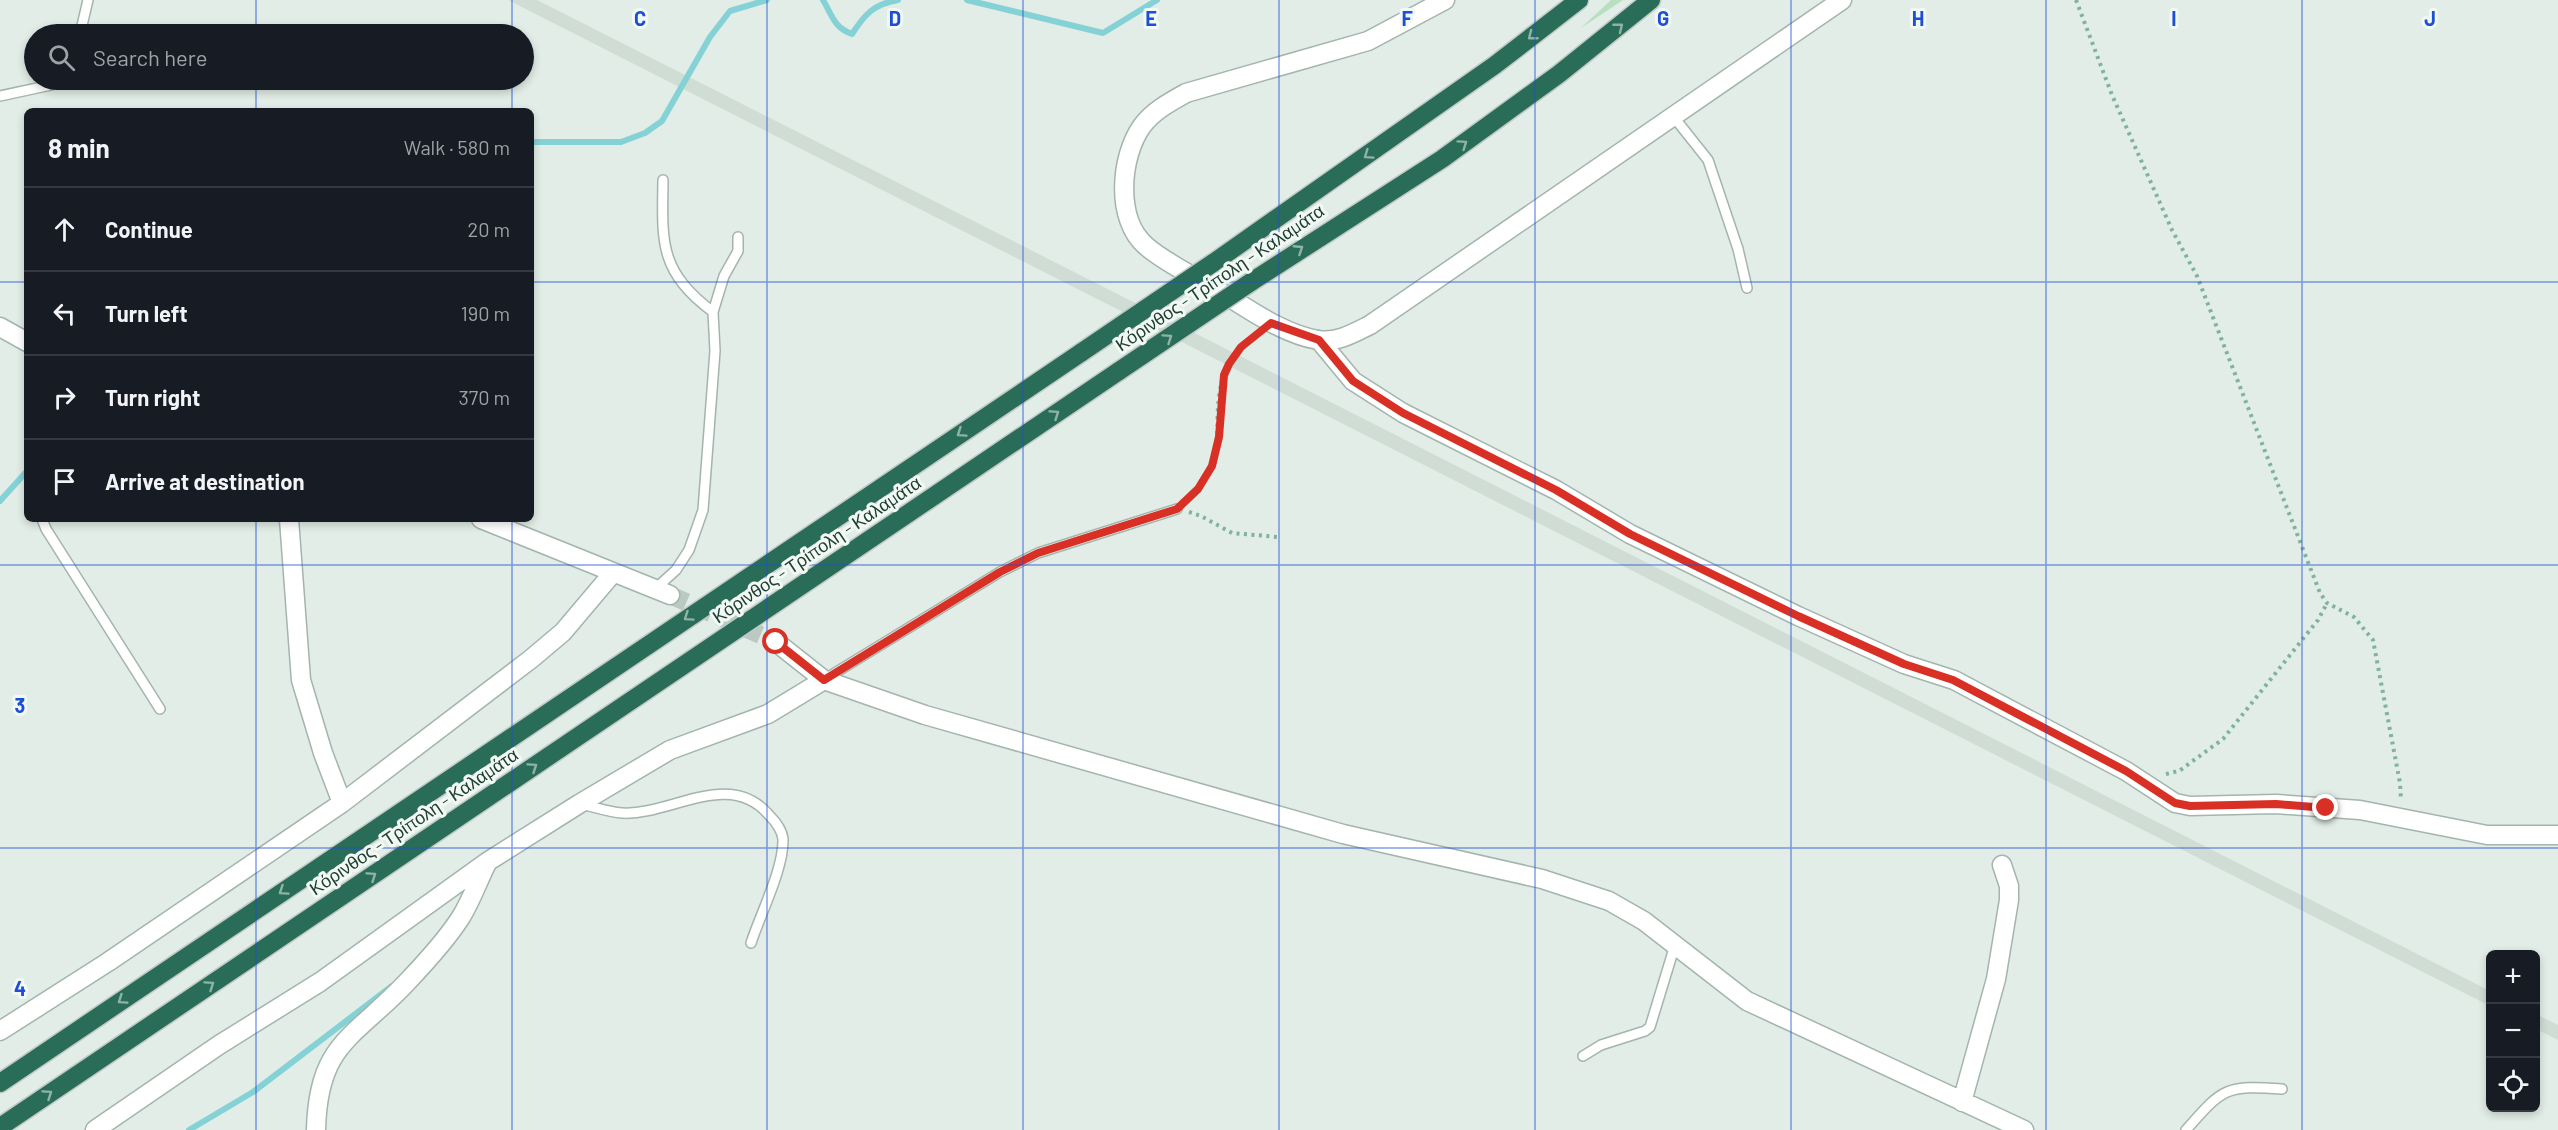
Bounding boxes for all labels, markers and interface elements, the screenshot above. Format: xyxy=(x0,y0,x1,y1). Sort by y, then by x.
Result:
text: C xyxy=(634,6,646,30)
text: D xyxy=(889,6,901,30)
text: E xyxy=(1145,6,1157,30)
text: F xyxy=(1401,6,1413,30)
text: G xyxy=(1657,6,1669,30)
text: H xyxy=(1912,6,1924,30)
text: I xyxy=(2171,6,2177,30)
text: J xyxy=(2424,6,2436,30)
one-way arrow xyxy=(1612,23,1623,34)
search box xyxy=(24,24,534,90)
one-way arrow xyxy=(1528,29,1539,40)
icon: search xyxy=(45,41,78,74)
text: Search here xyxy=(93,44,207,70)
text: 8 min xyxy=(48,132,110,163)
text: Walk · 580 m xyxy=(404,135,510,159)
one-way arrow xyxy=(1457,140,1468,151)
one-way arrow xyxy=(1363,148,1374,159)
street label: Κόρινθος - Τρίπολη - Καλαμάτα xyxy=(1111,199,1328,355)
icon: ahead xyxy=(48,213,81,246)
text: Continue xyxy=(105,216,193,242)
text: 20 m xyxy=(467,217,510,241)
one-way arrow xyxy=(1293,246,1304,257)
icon: left xyxy=(48,297,81,330)
text: Turn left xyxy=(105,300,188,326)
text: 190 m xyxy=(461,301,510,325)
one-way arrow xyxy=(1161,334,1172,345)
icon: right xyxy=(48,381,81,414)
text: Turn right xyxy=(105,384,200,410)
text: 370 m xyxy=(458,385,510,409)
one-way arrow xyxy=(1048,411,1059,422)
one-way arrow xyxy=(957,426,968,437)
icon: arrive xyxy=(48,465,81,498)
text: Arrive at destination xyxy=(105,468,304,494)
street label: Κόρινθος - Τρίπολη - Καλαμάτα xyxy=(708,471,925,627)
one-way arrow xyxy=(684,610,695,621)
route start xyxy=(762,628,788,654)
text: 3 xyxy=(15,693,25,717)
street label: Κόρινθος - Τρίπολη - Καλαμάτα xyxy=(305,743,522,899)
one-way arrow xyxy=(526,763,537,774)
route end xyxy=(2312,794,2338,820)
one-way arrow xyxy=(365,872,376,883)
one-way arrow xyxy=(279,884,290,895)
map controls xyxy=(2486,950,2540,1112)
button: + xyxy=(2486,950,2540,1004)
text: 4 xyxy=(14,976,26,1000)
one-way arrow xyxy=(203,981,214,992)
one-way arrow xyxy=(117,993,128,1004)
button: − xyxy=(2486,1004,2540,1058)
button: locate xyxy=(2486,1058,2540,1112)
one-way arrow xyxy=(42,1091,53,1102)

